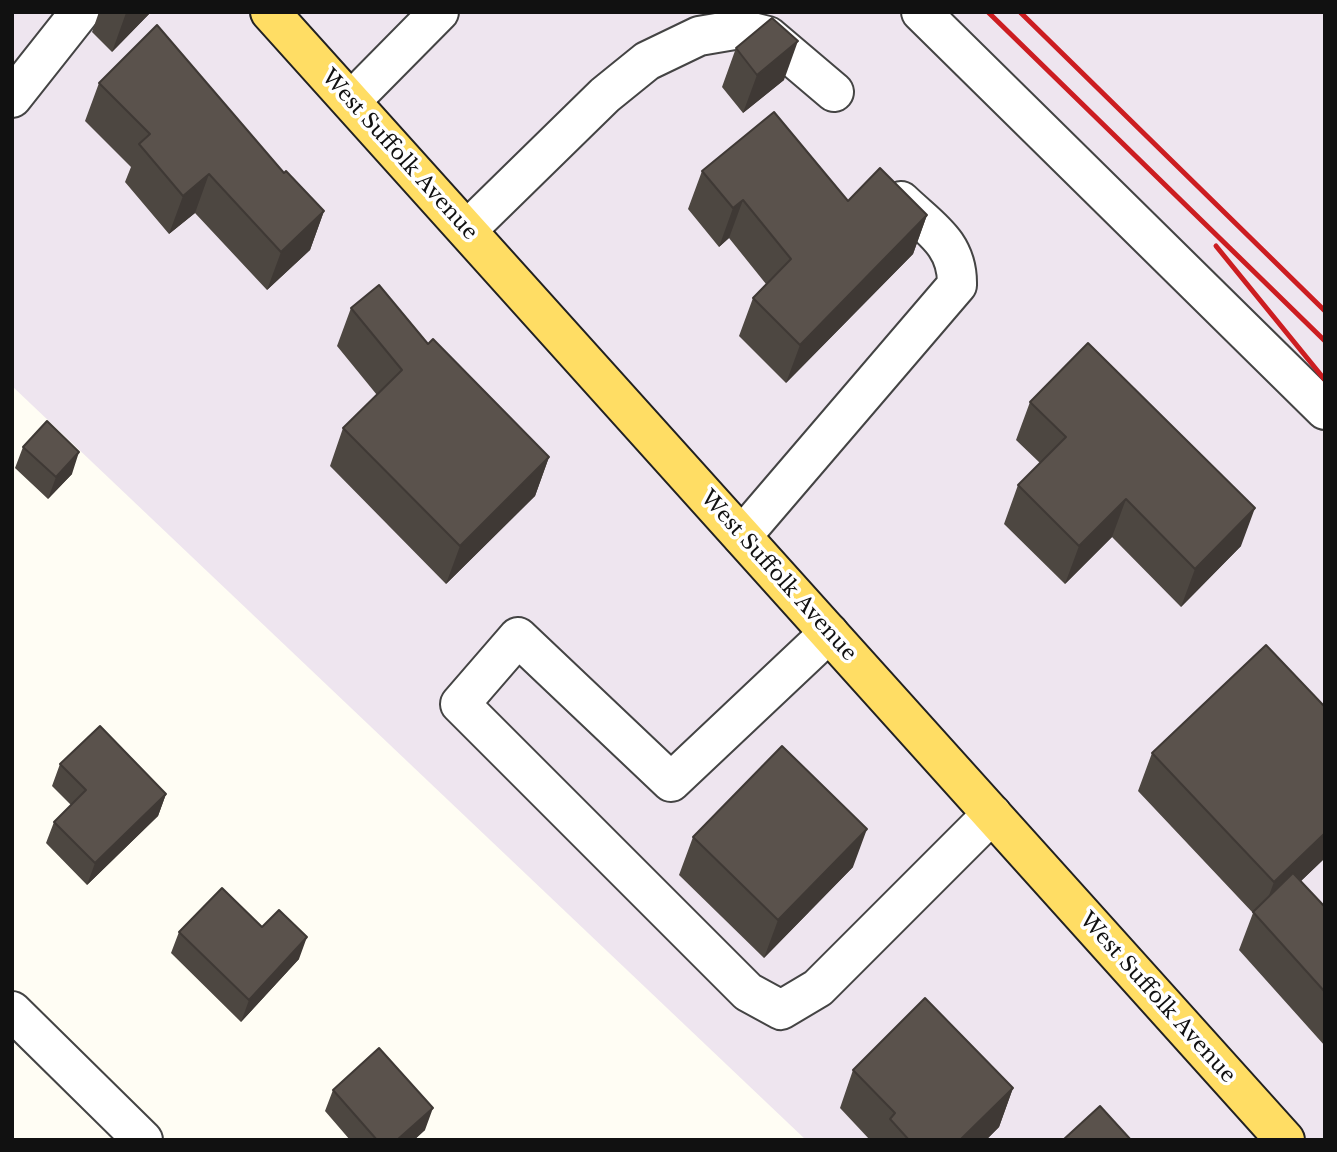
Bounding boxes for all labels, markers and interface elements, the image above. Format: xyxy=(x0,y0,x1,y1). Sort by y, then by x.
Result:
street label: West Suffolk Avenue xyxy=(316,65,482,245)
street label: West Suffolk Avenue xyxy=(695,486,861,666)
street label: West Suffolk Avenue xyxy=(1074,908,1240,1088)

